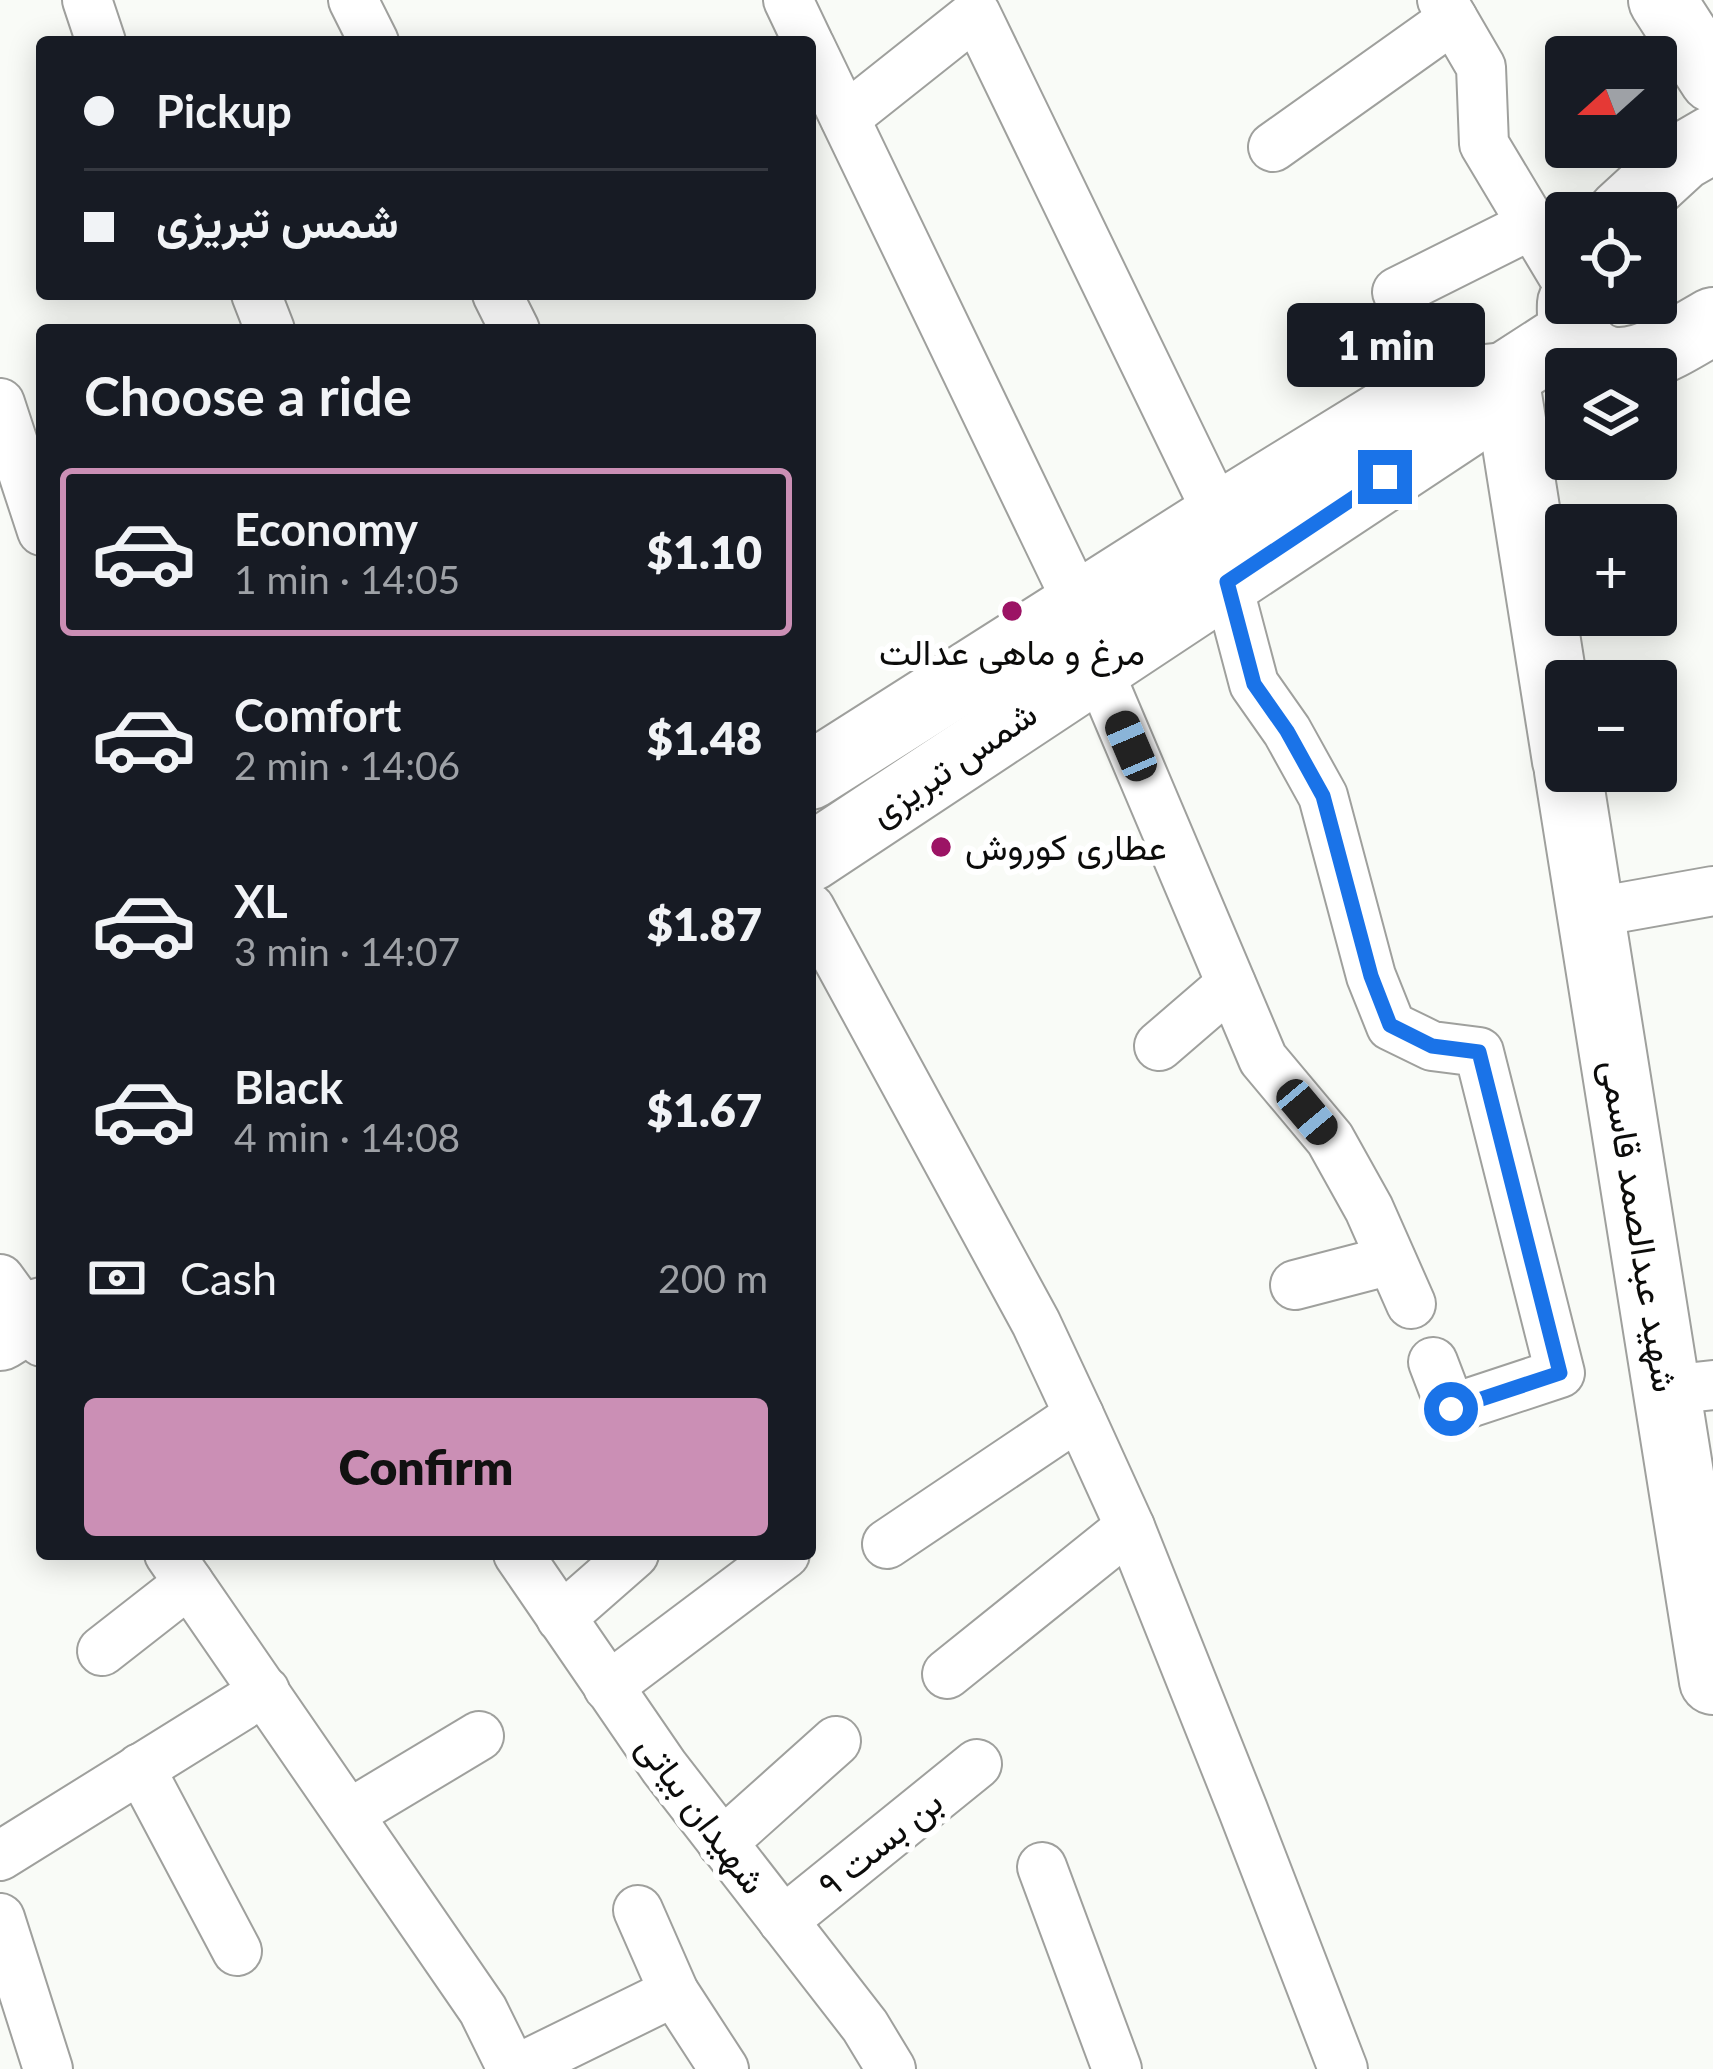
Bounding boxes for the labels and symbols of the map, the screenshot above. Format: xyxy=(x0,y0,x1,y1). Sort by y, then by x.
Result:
north arrow xyxy=(1545,36,1677,168)
callout: 1 min xyxy=(1286,303,1484,387)
route end xyxy=(1358,450,1412,504)
marker: مرغ و ماهی عدالت xyxy=(999,598,1025,624)
place label: مرغ و ماهی عدالت xyxy=(879,629,1145,677)
street label: شمس تبریزی xyxy=(861,690,1045,836)
car xyxy=(1100,706,1162,786)
place label: عطاری کوروش xyxy=(965,824,1167,870)
marker: عطاری کوروش xyxy=(928,834,954,860)
street label: شهید عبدالصمد قاسمی xyxy=(1591,1057,1689,1395)
car xyxy=(1270,1073,1344,1151)
route start xyxy=(1424,1382,1478,1436)
street label: شهیدان بیاتی xyxy=(627,1725,777,1903)
street label: بن بست ۹ xyxy=(808,1779,951,1906)

